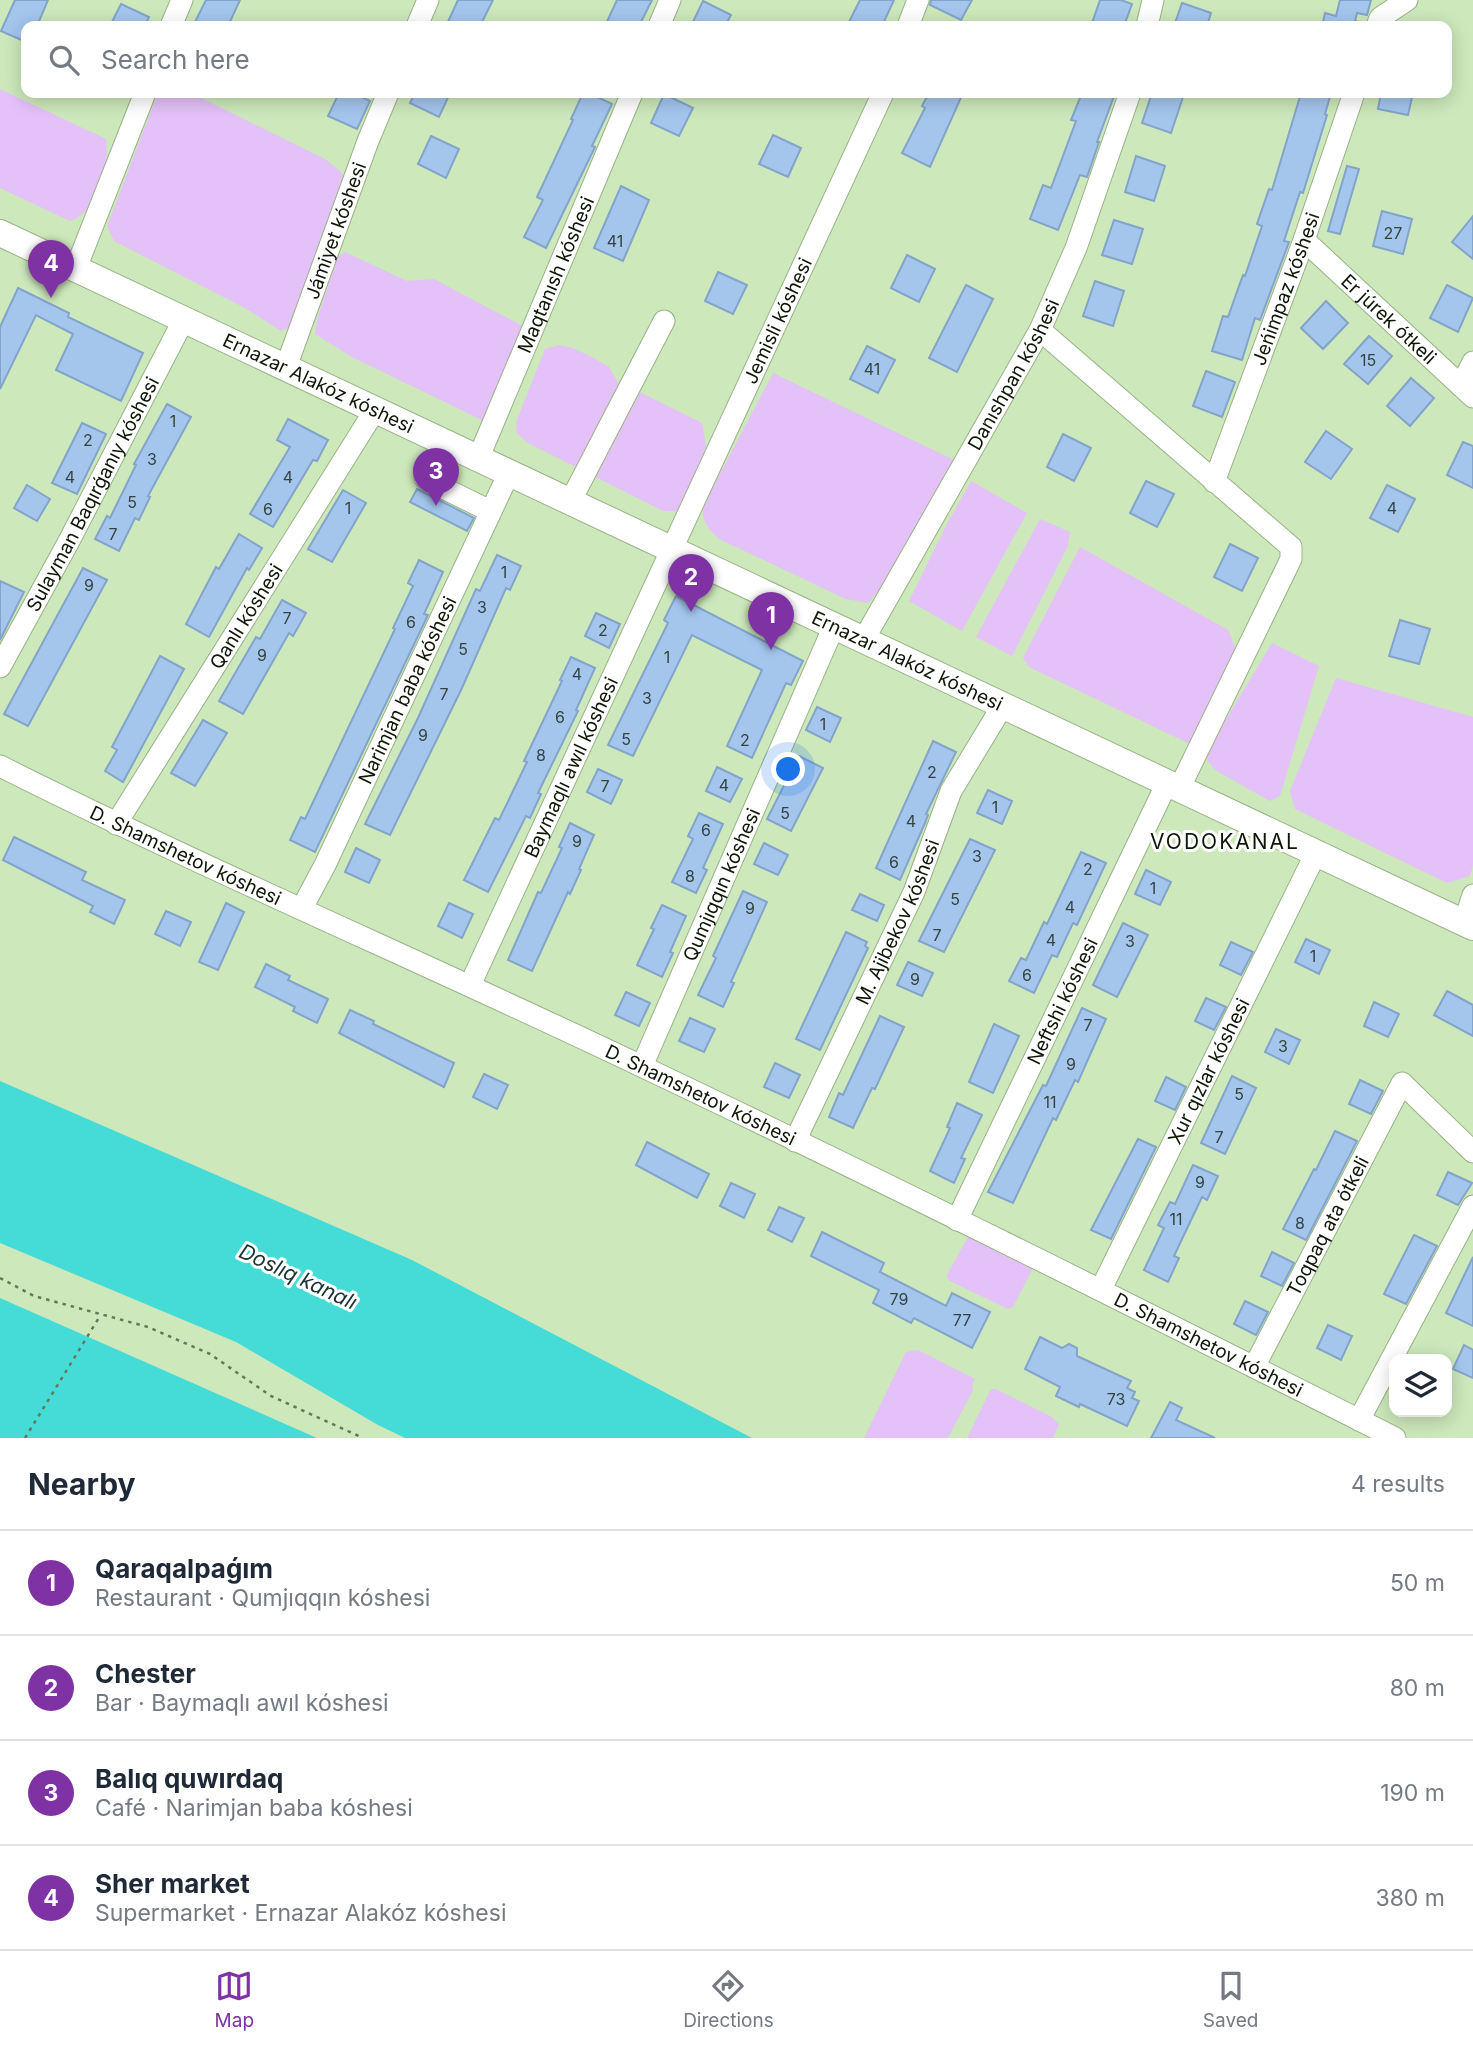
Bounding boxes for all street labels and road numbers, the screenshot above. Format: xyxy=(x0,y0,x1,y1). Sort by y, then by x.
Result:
street label: Jámiyet kóshesi xyxy=(301,159,371,303)
street label: Maqtanısh kóshesi xyxy=(513,193,599,356)
street label: Jeńimpaz kóshesi xyxy=(1247,210,1325,369)
street label: Jemisli kóshesi xyxy=(739,254,817,388)
street label: Er júrek ótkeli xyxy=(1336,270,1441,369)
street label: Danıshpan kóshesi xyxy=(963,295,1064,454)
street label: Ernazar Alakóz kóshesi xyxy=(219,329,417,438)
street label: Sulayman Baqırǵanıy kóshesi xyxy=(22,373,164,616)
street label: Qanlı kóshesi xyxy=(205,560,288,673)
street label: Narimjan baba kóshesi xyxy=(354,593,461,788)
street label: Ernazar Alakóz kóshesi xyxy=(808,606,1006,716)
street label: Baymaqlı awıl kóshesi xyxy=(520,674,623,861)
street label: D. Shamshetov kóshesi xyxy=(86,801,285,910)
street label: Qumjıqqın kóshesi xyxy=(678,805,765,965)
street label: M. Ajibekov kóshesi xyxy=(851,836,944,1008)
street label: Neftshi kóshesi xyxy=(1023,934,1103,1068)
street label: Xur qızlar kóshesi xyxy=(1163,995,1255,1148)
street label: D. Shamshetov kóshesi xyxy=(602,1040,799,1150)
street label: Toqpaq ata ótkeli xyxy=(1282,1153,1374,1300)
street label: D. Shamshetov kóshesi xyxy=(1110,1288,1307,1402)

